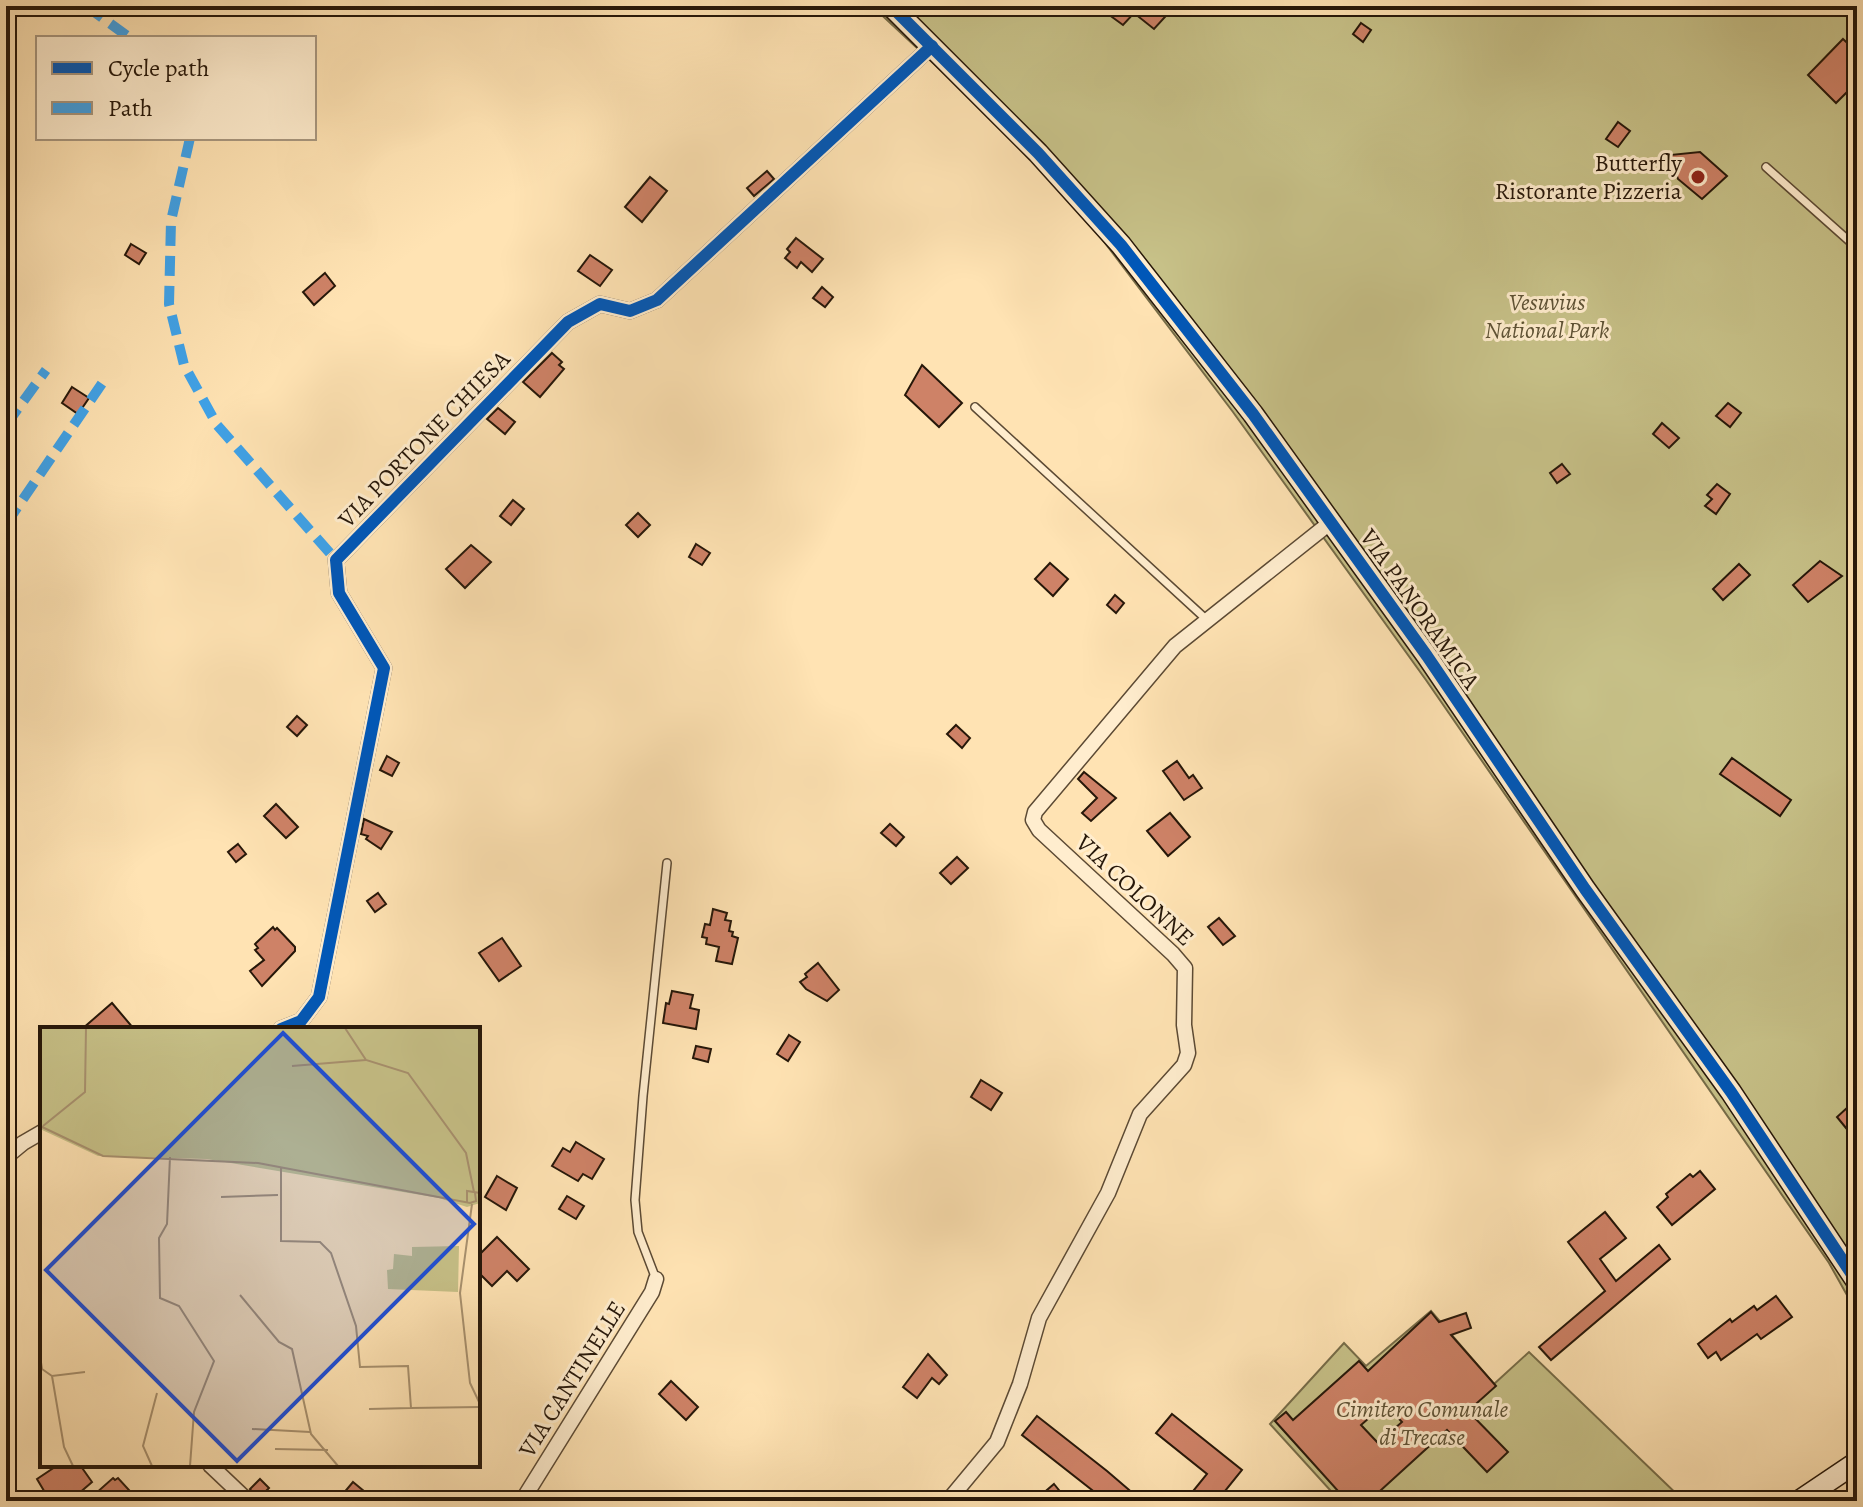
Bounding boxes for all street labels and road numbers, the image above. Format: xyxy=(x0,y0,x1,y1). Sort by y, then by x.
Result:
street label: VIA PORTONE CHIESA xyxy=(330,343,518,535)
street label: VIA PANORAMICA xyxy=(1352,522,1488,696)
street label: VIA COLONNE xyxy=(1068,826,1201,953)
street label: VIA CANTINELLE xyxy=(511,1295,633,1464)

